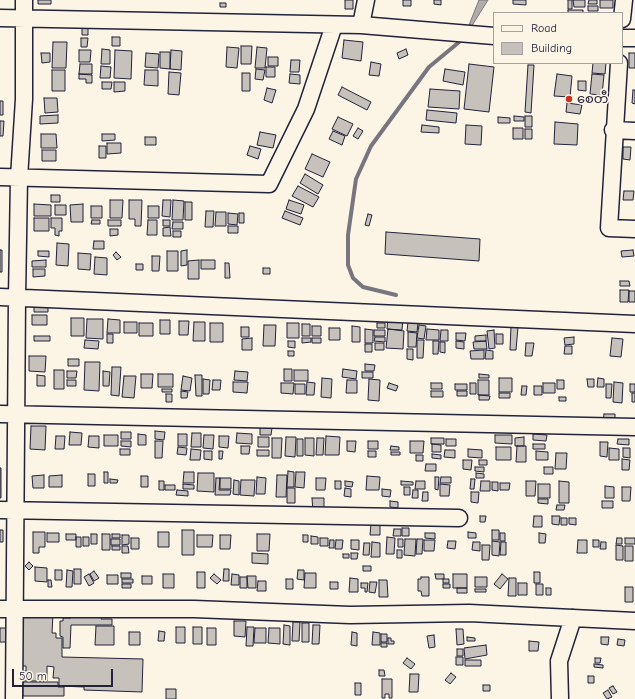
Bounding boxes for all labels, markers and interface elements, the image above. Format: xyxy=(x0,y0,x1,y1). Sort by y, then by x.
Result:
legend xyxy=(493,12,623,64)
text: Road xyxy=(531,21,557,35)
text: Building xyxy=(531,41,572,55)
place label: စေတီ xyxy=(577,91,608,107)
marker: စေတီ xyxy=(564,94,574,104)
scale bar xyxy=(14,661,115,687)
text: 50 m xyxy=(19,669,47,683)

